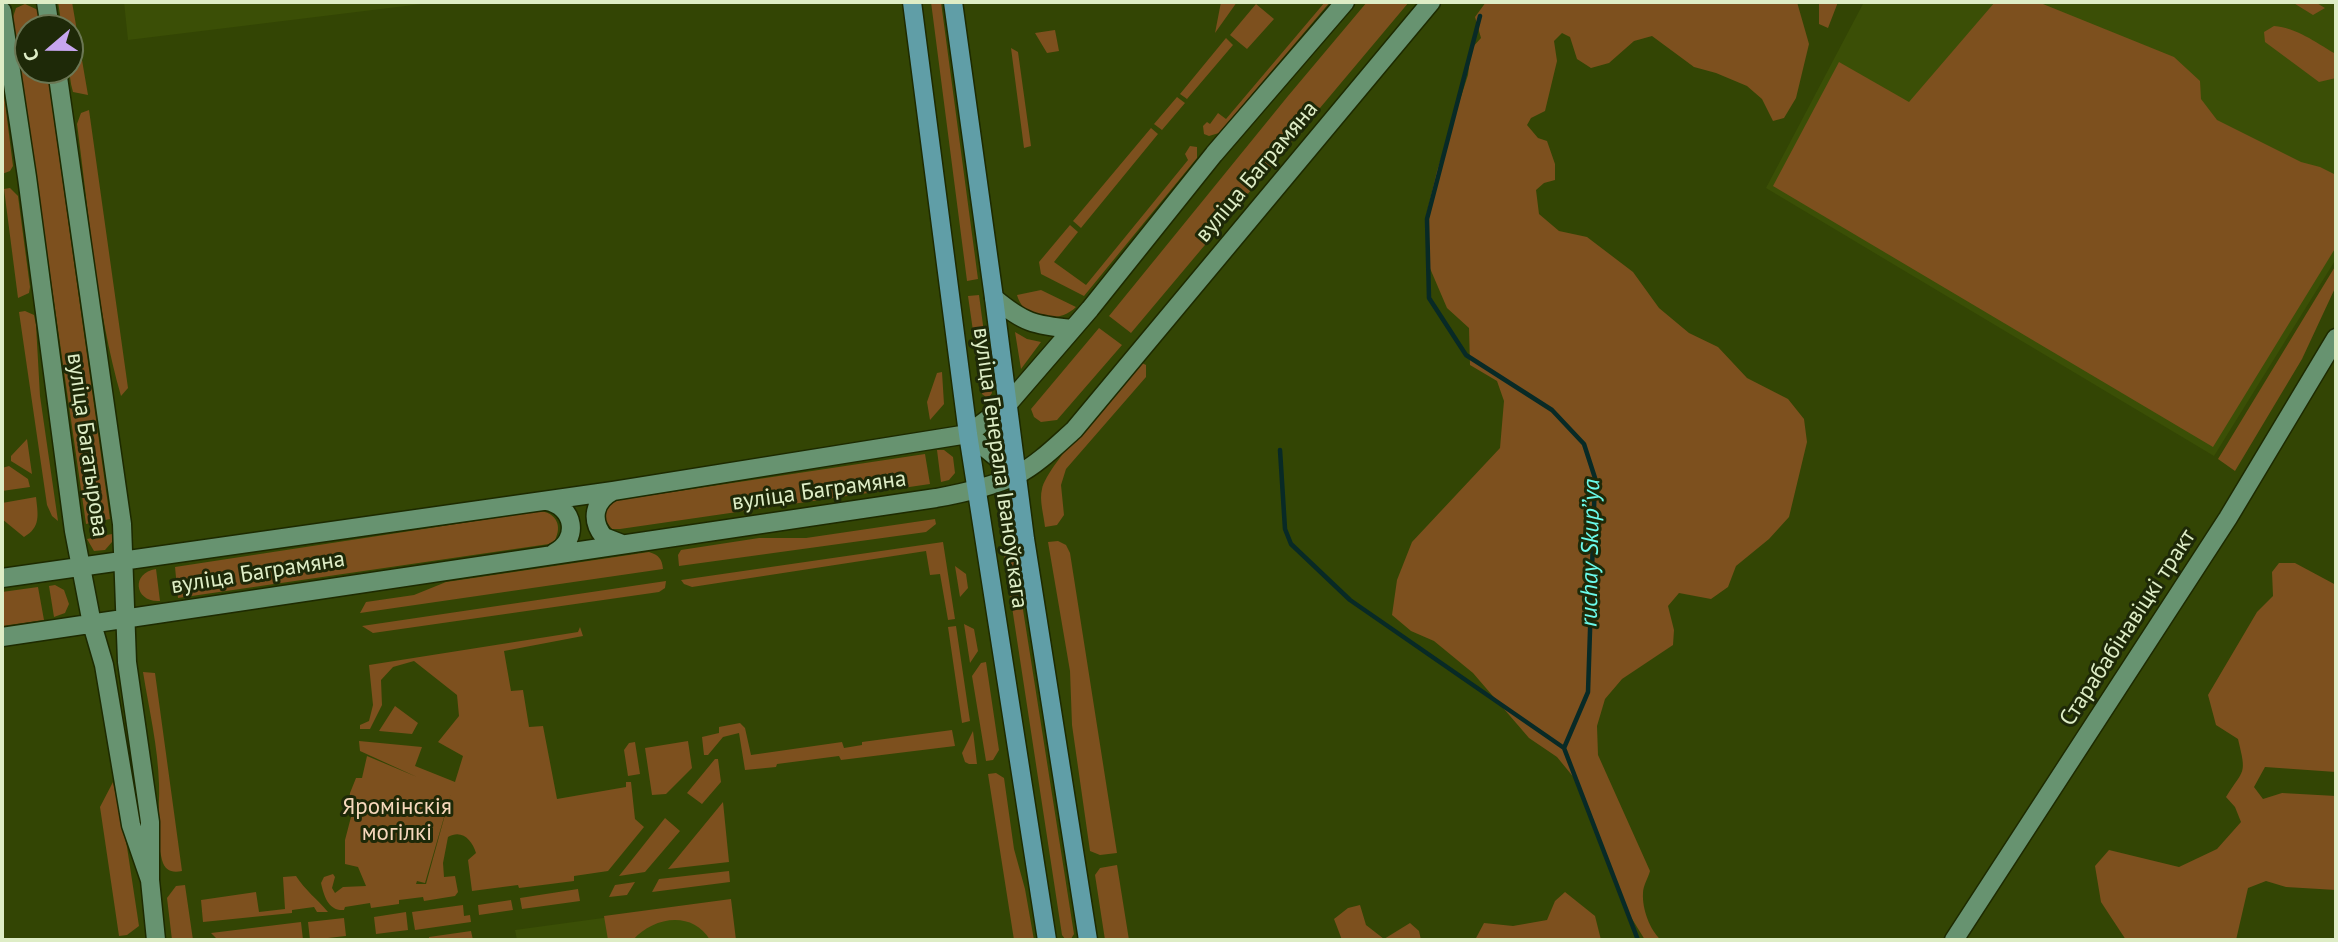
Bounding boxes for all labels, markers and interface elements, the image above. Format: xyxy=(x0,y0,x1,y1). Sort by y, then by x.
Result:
north arrow xyxy=(14,14,84,84)
text: С xyxy=(18,46,44,65)
street label: вуліца Баграмяна xyxy=(1190,96,1324,248)
street label: вуліца Генерала Іваноўскага xyxy=(967,326,1033,610)
street label: вуліца Багатырова xyxy=(60,351,114,539)
street label: вуліца Баграмяна xyxy=(730,465,908,517)
water label: ruchay Skup’’ya xyxy=(1575,479,1607,627)
street label: Старабабінавіцкі тракт xyxy=(2054,525,2202,731)
street label: вуліца Баграмяна xyxy=(169,546,347,600)
park label: Яромінскія могілкі xyxy=(342,793,452,847)

